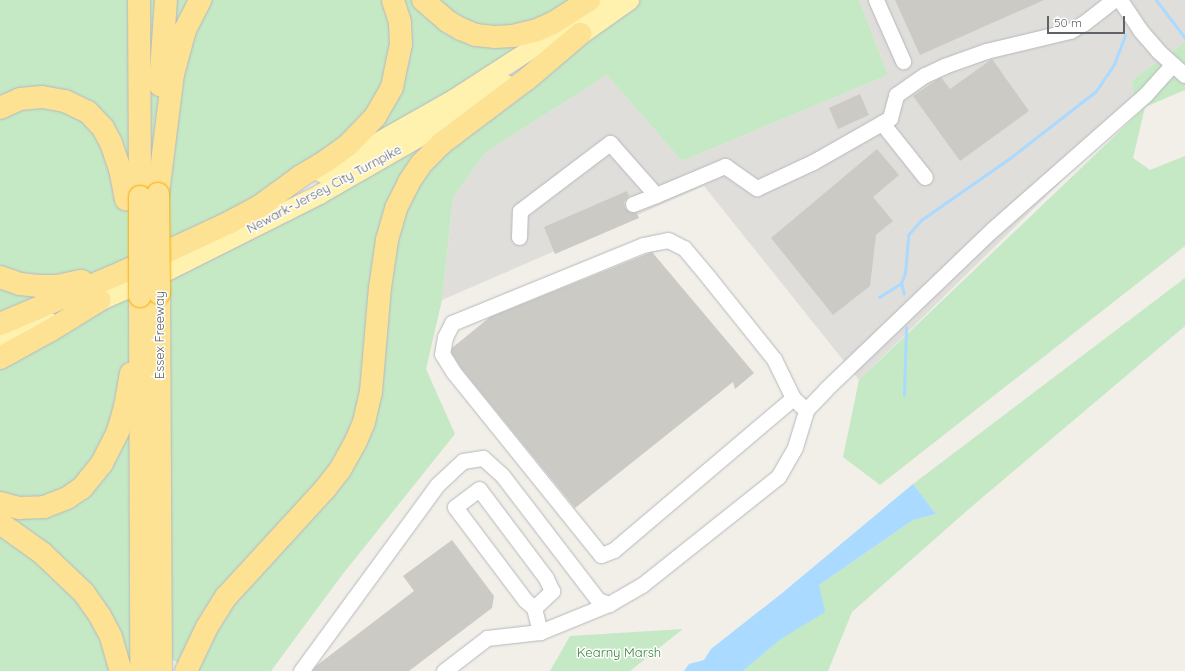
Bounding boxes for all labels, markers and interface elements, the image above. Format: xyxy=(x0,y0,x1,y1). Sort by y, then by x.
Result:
scale bar xyxy=(1049,8,1127,34)
text: 50 m xyxy=(1054,15,1082,30)
street label: Newark-Jersey City Turnpike xyxy=(244,141,404,237)
street label: Essex Freeway xyxy=(151,291,167,379)
park label: Kearny Marsh xyxy=(577,644,661,660)

